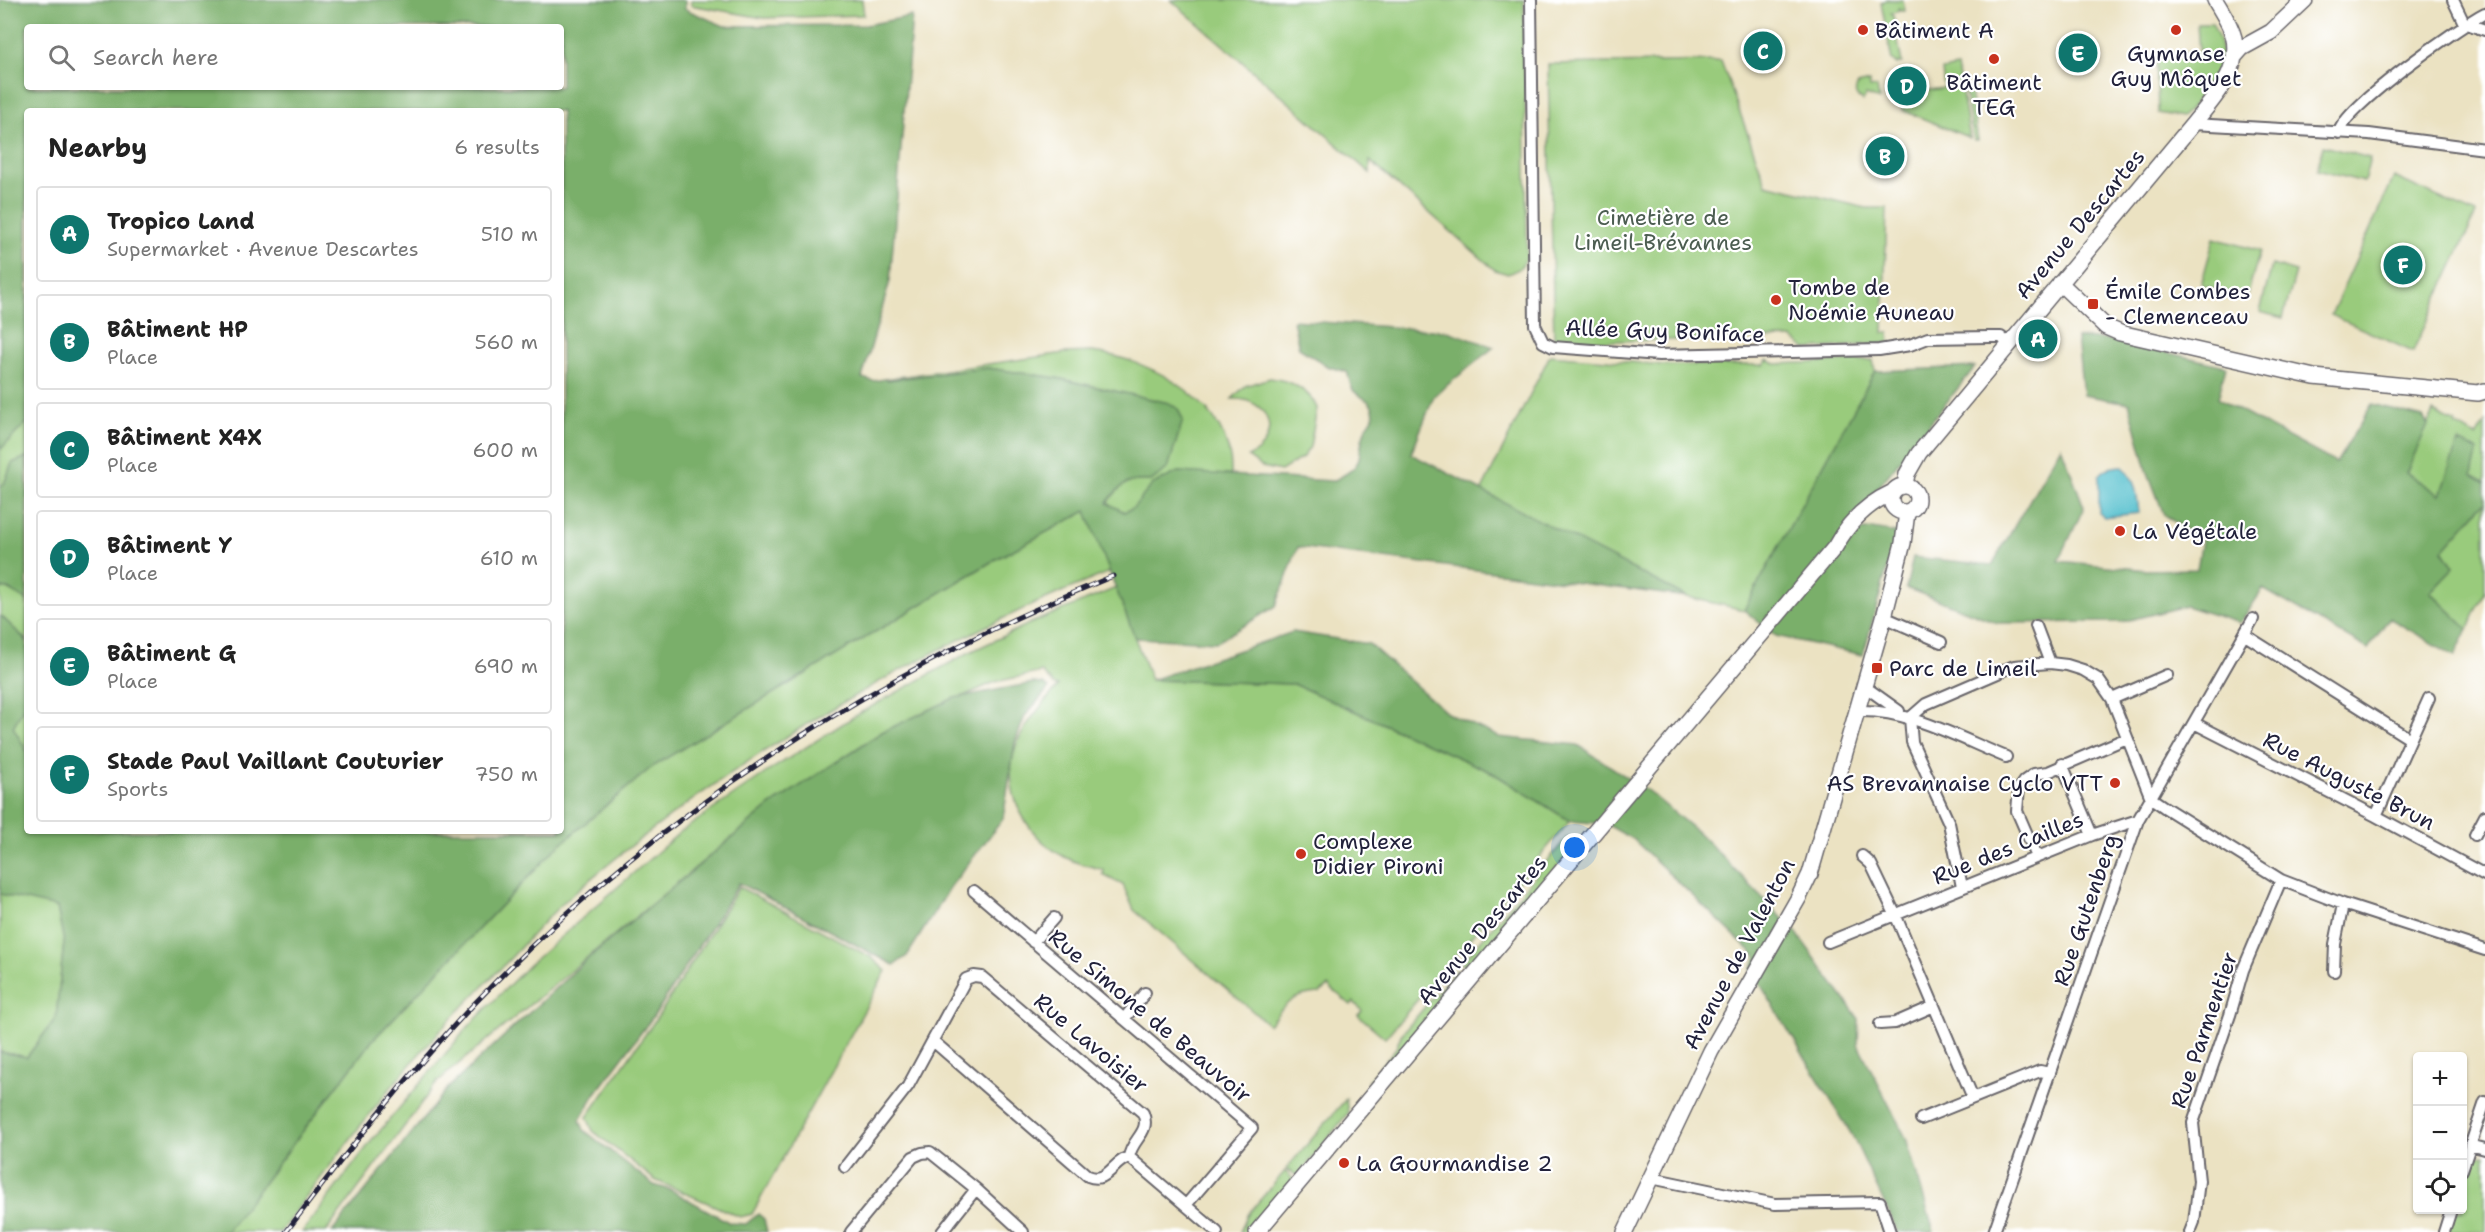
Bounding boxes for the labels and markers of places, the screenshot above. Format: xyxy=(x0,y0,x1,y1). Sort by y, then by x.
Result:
place label: Bâtiment A xyxy=(1875,16,1994,45)
marker: Bâtiment A xyxy=(1856,23,1870,37)
marker: Gymnase Guy Môquet xyxy=(2169,23,2183,37)
pin: C xyxy=(1744,28,1782,74)
pin: E xyxy=(2058,31,2098,76)
place label: Gymnase Guy Môquet xyxy=(2110,39,2242,93)
marker: Bâtiment TEG xyxy=(1987,52,2001,66)
pin: D xyxy=(1888,64,1926,109)
place label: Bâtiment TEG xyxy=(1946,68,2042,122)
pin: B xyxy=(1866,134,1904,178)
pin: F xyxy=(2384,242,2422,288)
place label: Tombe de Noémie Auneau xyxy=(1788,273,1955,327)
place label: Émile Combes - Clemenceau xyxy=(2105,277,2251,331)
marker: Tombe de Noémie Auneau xyxy=(1769,293,1783,307)
marker: Émile Combes - Clemenceau xyxy=(2086,297,2100,311)
pin: A xyxy=(2018,316,2058,362)
place label: La Végétale xyxy=(2132,517,2258,546)
marker: La Végétale xyxy=(2113,524,2127,538)
place label: Parc de Limeil xyxy=(1889,654,2037,683)
marker: Parc de Limeil xyxy=(1870,661,1884,675)
place label: AS Brevannaise Cyclo VTT xyxy=(1827,769,2103,798)
marker: AS Brevannaise Cyclo VTT xyxy=(2108,776,2122,790)
place label: Complexe Didier Pironi xyxy=(1313,827,1444,881)
marker: Complexe Didier Pironi xyxy=(1294,847,1308,861)
place label: La Gourmandise 2 xyxy=(1356,1149,1553,1178)
marker: La Gourmandise 2 xyxy=(1337,1156,1351,1170)

